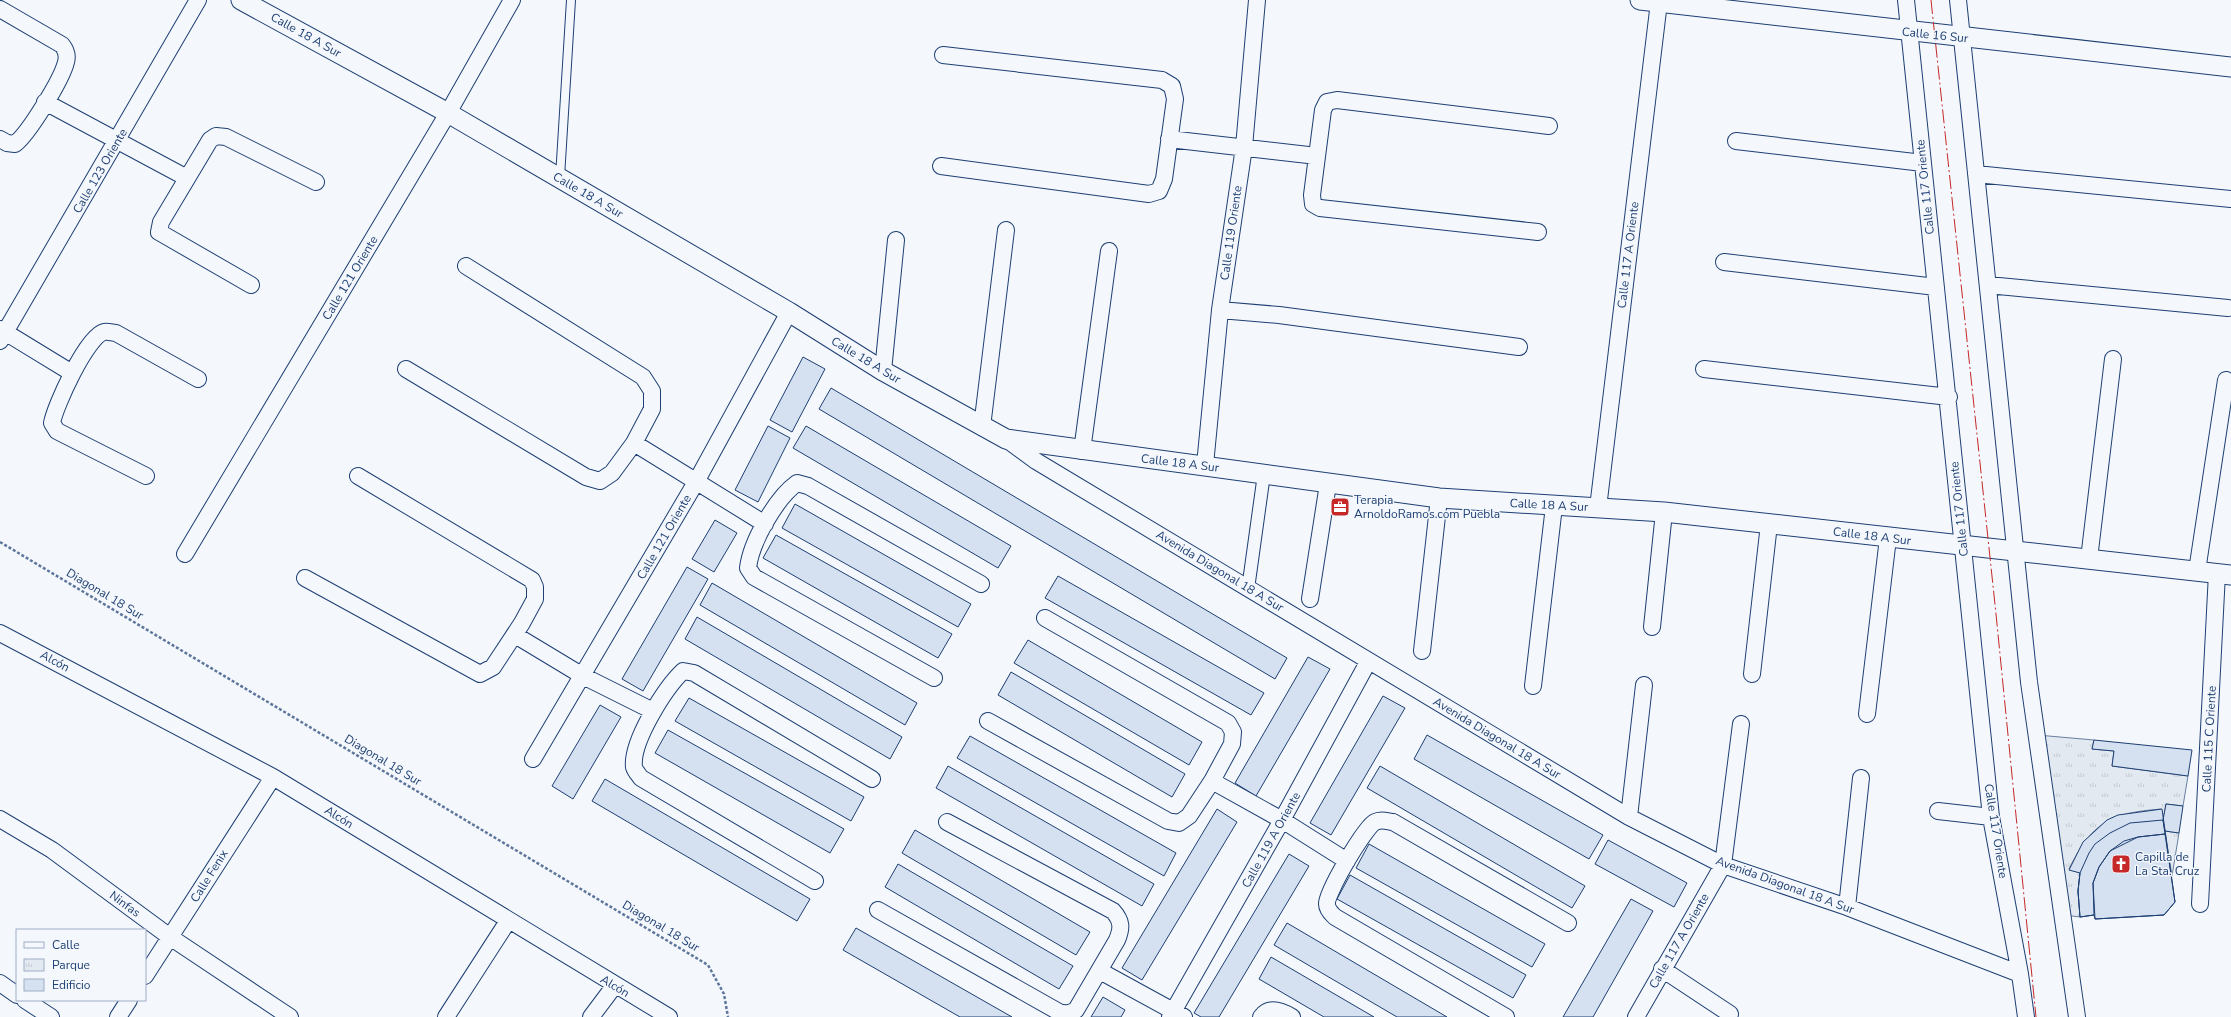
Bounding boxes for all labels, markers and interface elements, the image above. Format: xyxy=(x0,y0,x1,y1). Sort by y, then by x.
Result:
street label: Calle 18 A Sur xyxy=(268,9,345,61)
street label: Calle 16 Sur xyxy=(1901,24,1970,47)
street label: Calle 123 Oriente xyxy=(69,126,131,216)
street label: Calle 117 Oriente xyxy=(1912,139,1938,235)
street label: Calle 18 A Sur xyxy=(550,168,627,222)
street label: Calle 119 Oriente xyxy=(1216,185,1246,281)
street label: Calle 117 A Oriente xyxy=(1614,201,1642,309)
street label: Calle 121 Oriente xyxy=(319,233,381,323)
street label: Calle 18 A Sur xyxy=(828,333,904,387)
street label: Calle 18 A Sur xyxy=(1140,450,1221,476)
street label: Calle 117 Oriente xyxy=(1946,461,1972,557)
street label: Calle 121 Oriente xyxy=(633,492,695,582)
place label: Terapia ArnoldoRamos.com Puebla xyxy=(1354,492,1500,522)
street label: Calle 18 A Sur xyxy=(1509,495,1589,515)
office icon: Terapia ArnoldoRamos.com Puebla xyxy=(1329,496,1351,518)
street label: Calle 18 A Sur xyxy=(1832,523,1913,549)
street label: Avenida Diagonal 18 A Sur xyxy=(1153,526,1287,616)
street label: Diagonal 18 Sur xyxy=(63,565,147,624)
street label: Alcón xyxy=(37,647,73,675)
street label: Calle 115 C Oriente xyxy=(2198,685,2220,793)
street label: Avenida Diagonal 18 A Sur xyxy=(1430,693,1564,783)
street label: Diagonal 18 Sur xyxy=(341,731,425,790)
street label: Calle 117 Oriente xyxy=(1981,783,2011,879)
street label: Calle 119 A Oriente xyxy=(1238,789,1304,891)
street label: Alcón xyxy=(322,802,356,832)
street label: Calle Fenix xyxy=(186,846,232,905)
place label: Capilla de La Sta. Cruz xyxy=(2135,849,2200,879)
street label: Avenida Diagonal 18 A Sur xyxy=(1714,852,1857,918)
church icon: Capilla de La Sta. Cruz xyxy=(2110,853,2132,875)
street label: Ninfas xyxy=(106,887,144,921)
street label: Calle 117 A Oriente xyxy=(1645,891,1713,991)
street label: Diagonal 18 Sur xyxy=(619,897,703,956)
legend xyxy=(16,929,146,1001)
text: Calle xyxy=(52,937,80,953)
text: Parque xyxy=(52,957,90,973)
street label: Alcón xyxy=(598,971,632,1001)
text: Edificio xyxy=(52,977,91,993)

